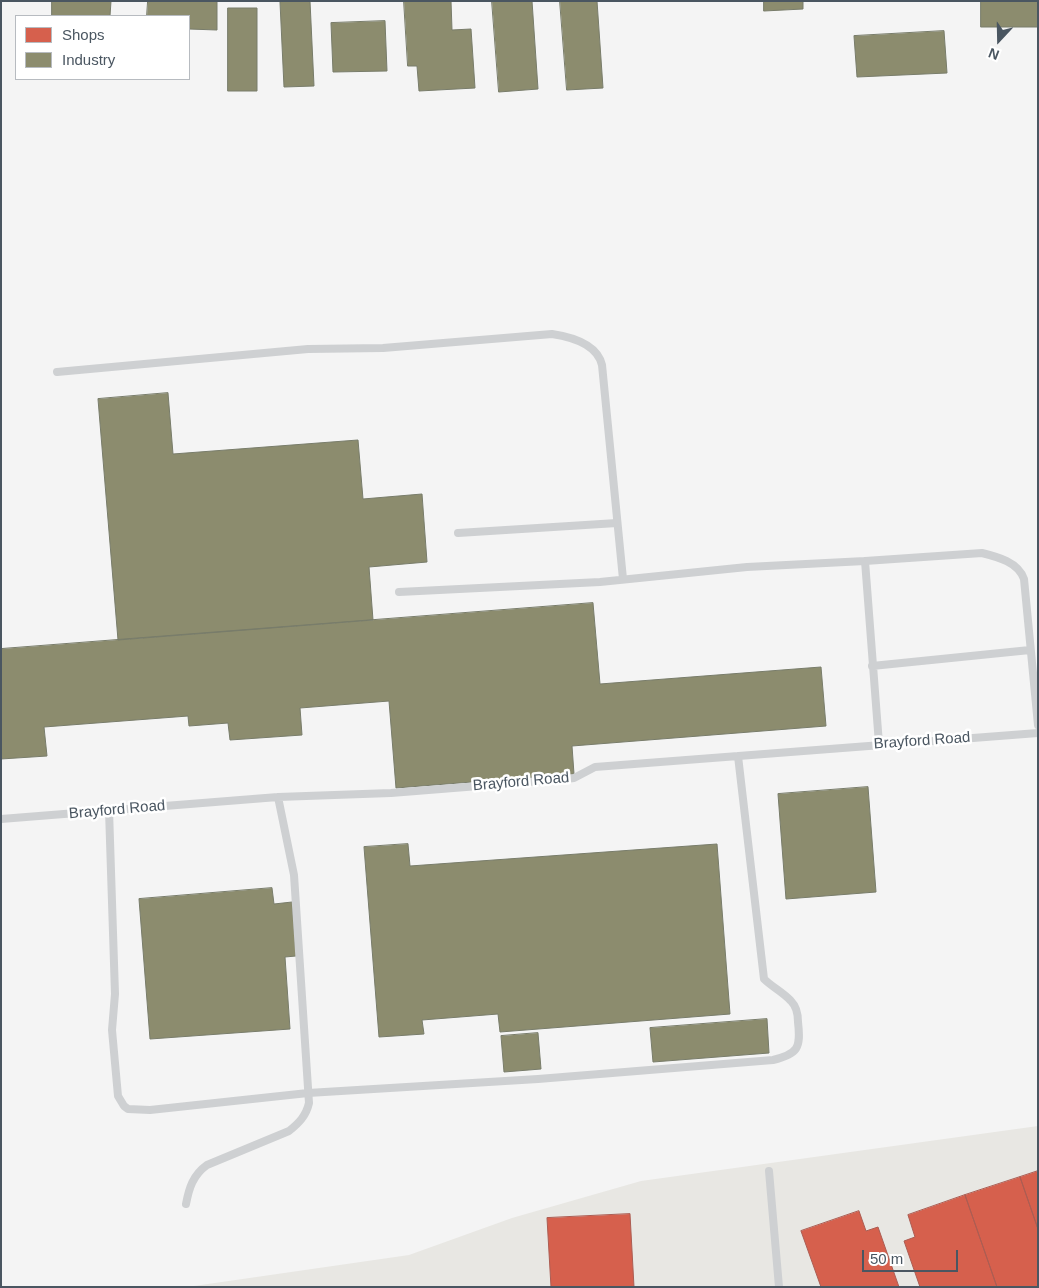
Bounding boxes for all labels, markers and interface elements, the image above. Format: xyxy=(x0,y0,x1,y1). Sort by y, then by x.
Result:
legend xyxy=(15,15,190,80)
north arrow xyxy=(974,15,1024,65)
text: Shops xyxy=(62,26,105,43)
text: N xyxy=(986,45,1001,63)
text: Industry xyxy=(62,51,115,68)
street label: Brayford Road xyxy=(873,729,971,753)
street label: Brayford Road xyxy=(472,769,570,795)
street label: Brayford Road xyxy=(68,797,166,823)
scale bar xyxy=(864,1240,960,1272)
text: 50 m xyxy=(870,1250,903,1267)

